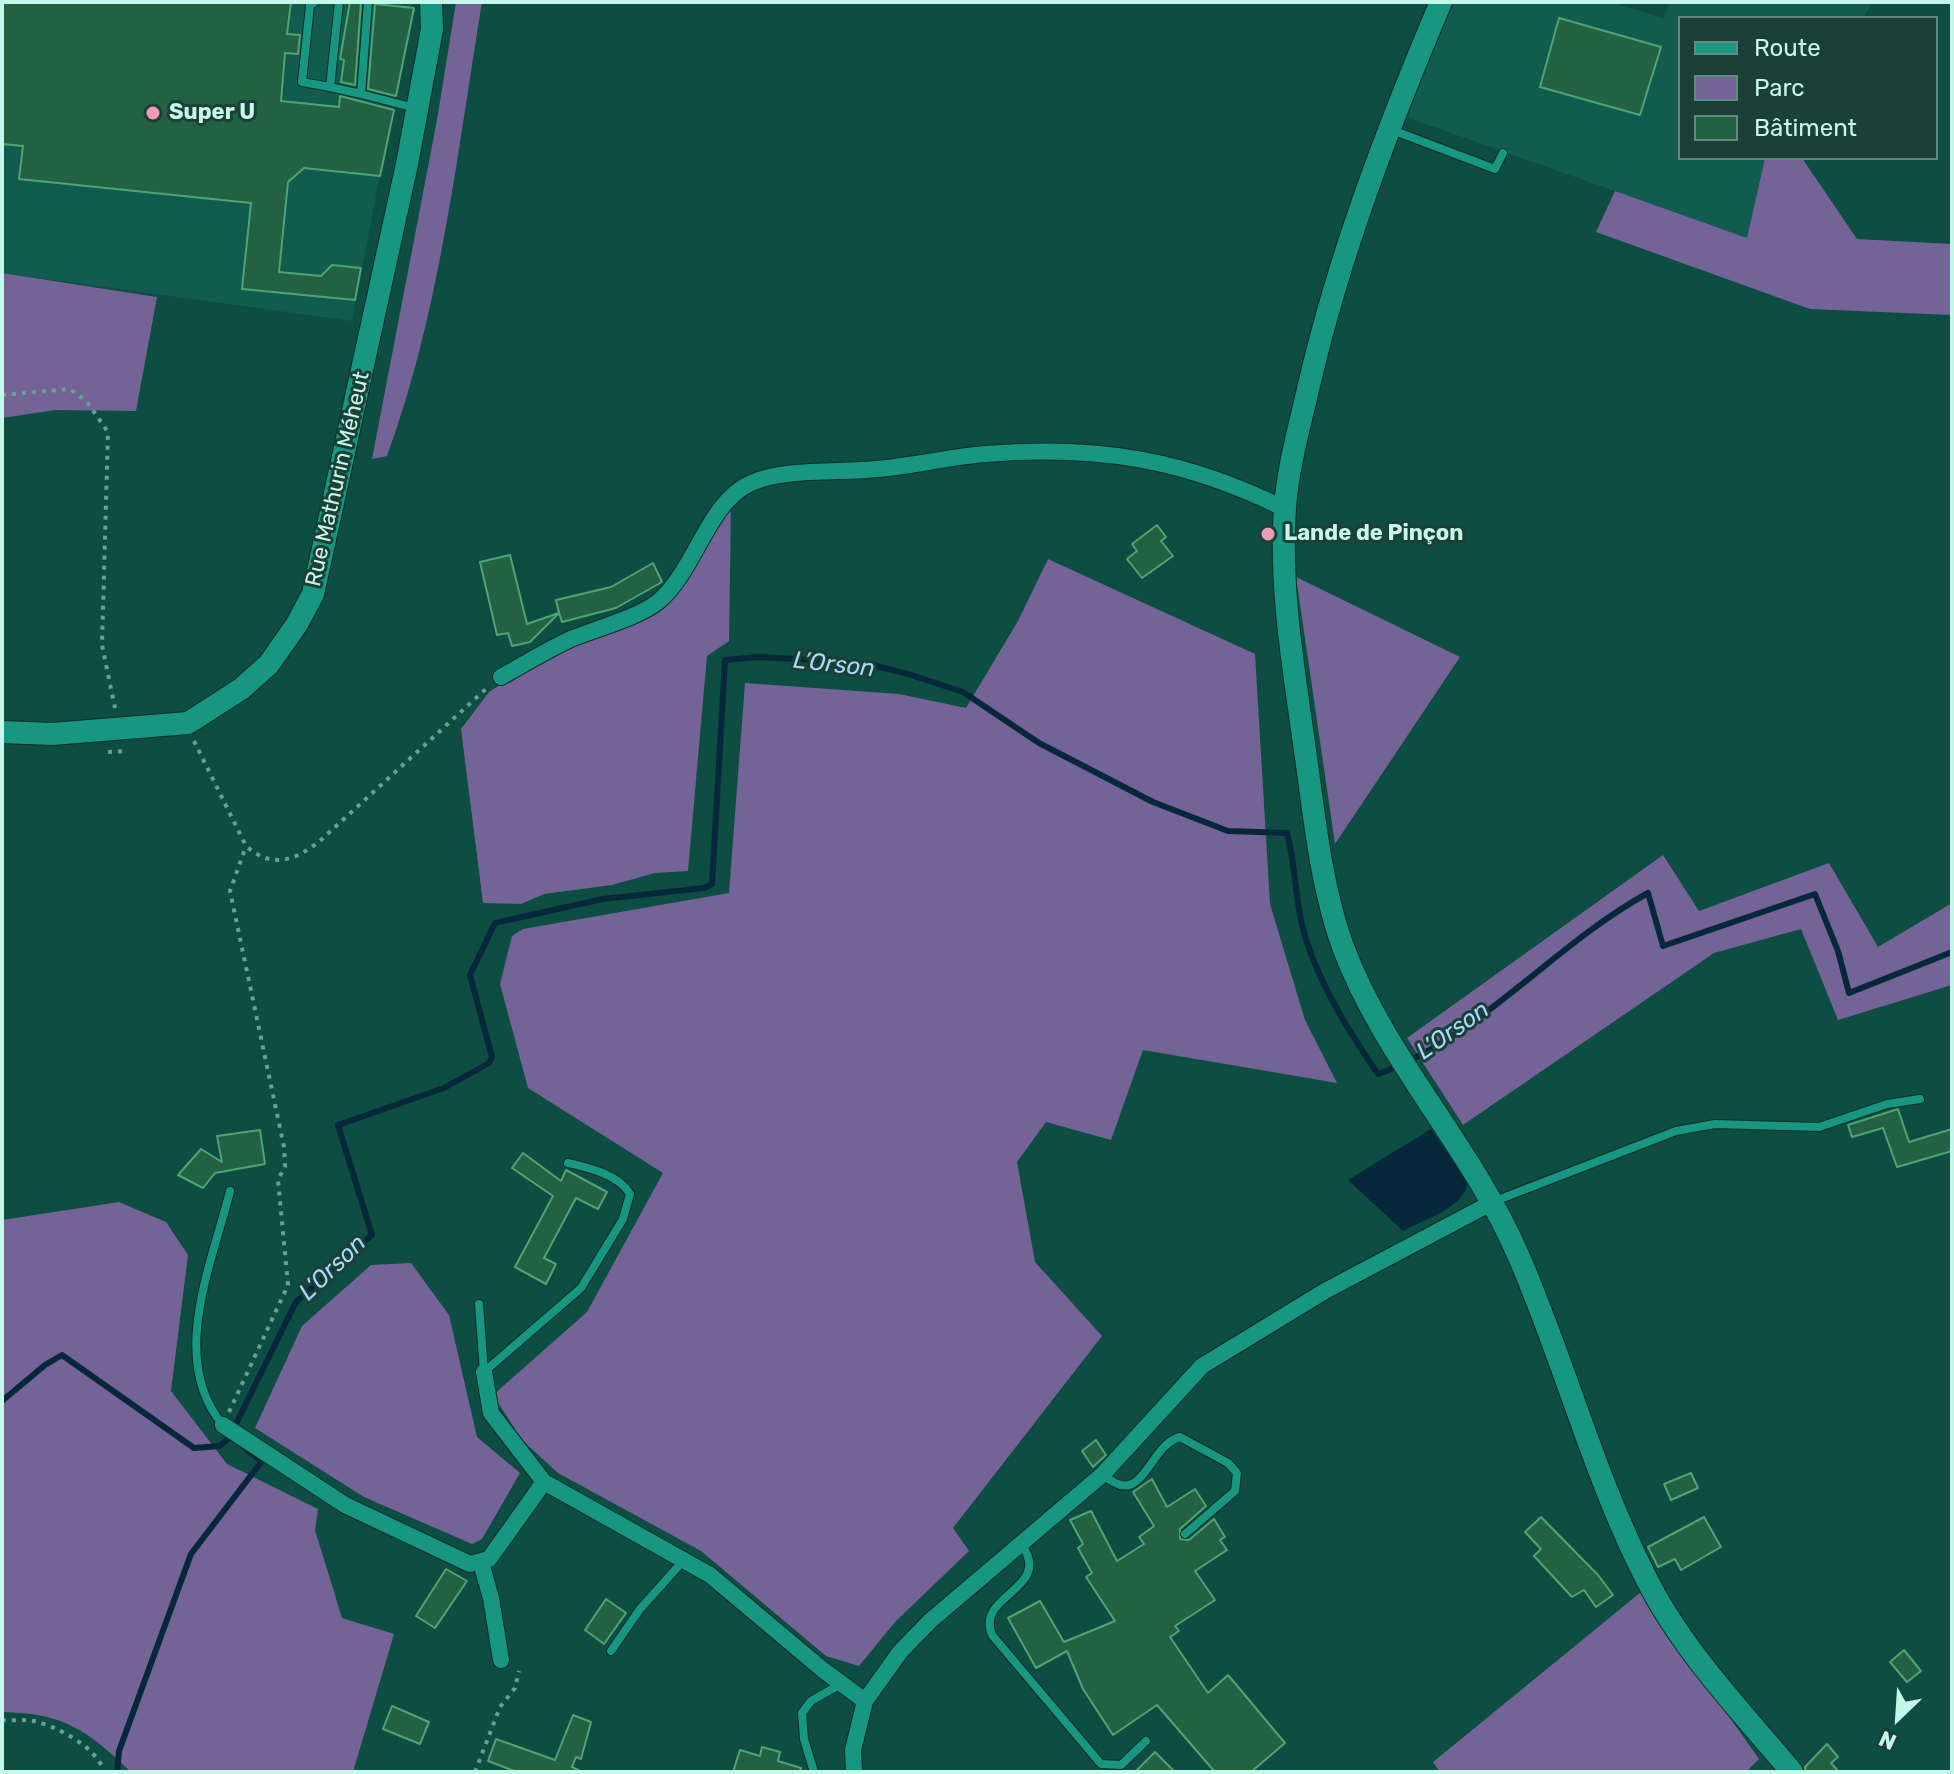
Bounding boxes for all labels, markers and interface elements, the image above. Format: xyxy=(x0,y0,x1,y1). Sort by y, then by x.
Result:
legend xyxy=(1678,16,1938,160)
text: Route xyxy=(1754,34,1821,62)
text: Parc xyxy=(1754,74,1805,102)
place label: Super U xyxy=(169,100,255,126)
marker: Super U xyxy=(144,104,162,122)
text: Bâtiment xyxy=(1754,114,1857,142)
street label: Rue Mathurin Méheut xyxy=(300,369,376,589)
place label: Lande de Pinçon xyxy=(1284,521,1463,547)
marker: Lande de Pinçon xyxy=(1259,525,1277,543)
water label: L’Orson xyxy=(792,646,876,684)
water label: L’Orson xyxy=(1411,996,1495,1066)
water label: L’Orson xyxy=(293,1229,373,1307)
north arrow xyxy=(1858,1678,1938,1758)
text: N xyxy=(1875,1725,1901,1756)

